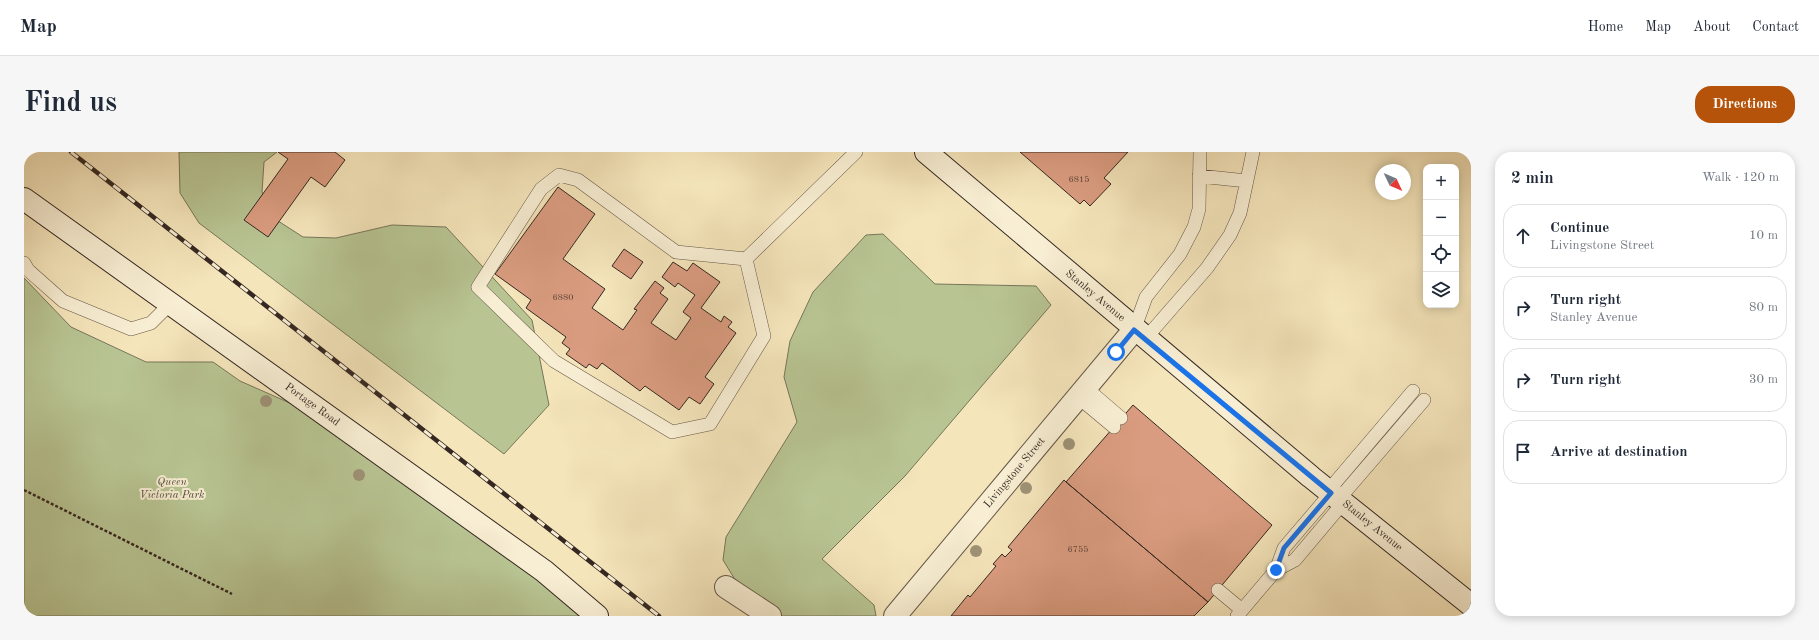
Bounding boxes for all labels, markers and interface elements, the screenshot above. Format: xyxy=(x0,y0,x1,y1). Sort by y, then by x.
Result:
text: Map xyxy=(20,18,57,37)
text: Home xyxy=(1588,20,1623,34)
text: Map xyxy=(1645,20,1671,34)
text: About xyxy=(1693,20,1730,34)
text: Contact xyxy=(1752,20,1799,34)
button: Directions xyxy=(1695,86,1795,123)
text: Find us xyxy=(24,90,117,118)
north arrow xyxy=(1375,164,1411,200)
map controls xyxy=(1423,164,1459,308)
button: + xyxy=(1423,164,1459,200)
text: 2 min xyxy=(1511,170,1554,187)
text: Walk · 120 m xyxy=(1702,171,1779,184)
house number: 6815 xyxy=(1069,175,1089,184)
button: − xyxy=(1423,200,1459,236)
text: Continue xyxy=(1550,221,1609,236)
icon: ahead xyxy=(1512,225,1534,247)
text: 10 m xyxy=(1749,229,1778,242)
button: locate xyxy=(1423,236,1459,272)
text: Livingstone Street xyxy=(1550,239,1654,252)
street label: Stanley Avenue xyxy=(1063,268,1127,324)
button: layers xyxy=(1423,272,1459,308)
house number: 6880 xyxy=(553,293,573,302)
text: Turn right xyxy=(1550,293,1621,308)
icon: right xyxy=(1512,297,1534,319)
text: 80 m xyxy=(1749,301,1778,314)
text: Stanley Avenue xyxy=(1550,311,1637,324)
route start xyxy=(1107,343,1125,361)
icon: right xyxy=(1512,369,1534,391)
text: Turn right xyxy=(1550,373,1621,388)
text: 30 m xyxy=(1749,373,1778,386)
street label: Portage Road xyxy=(283,382,342,429)
street label: Livingstone Street xyxy=(982,436,1048,510)
icon: arrive xyxy=(1512,441,1534,463)
text: Arrive at destination xyxy=(1550,445,1688,460)
park label: Queen Victoria Park xyxy=(140,477,205,501)
street label: Stanley Avenue xyxy=(1340,498,1404,554)
house number: 6755 xyxy=(1068,545,1088,554)
route end xyxy=(1267,561,1285,579)

